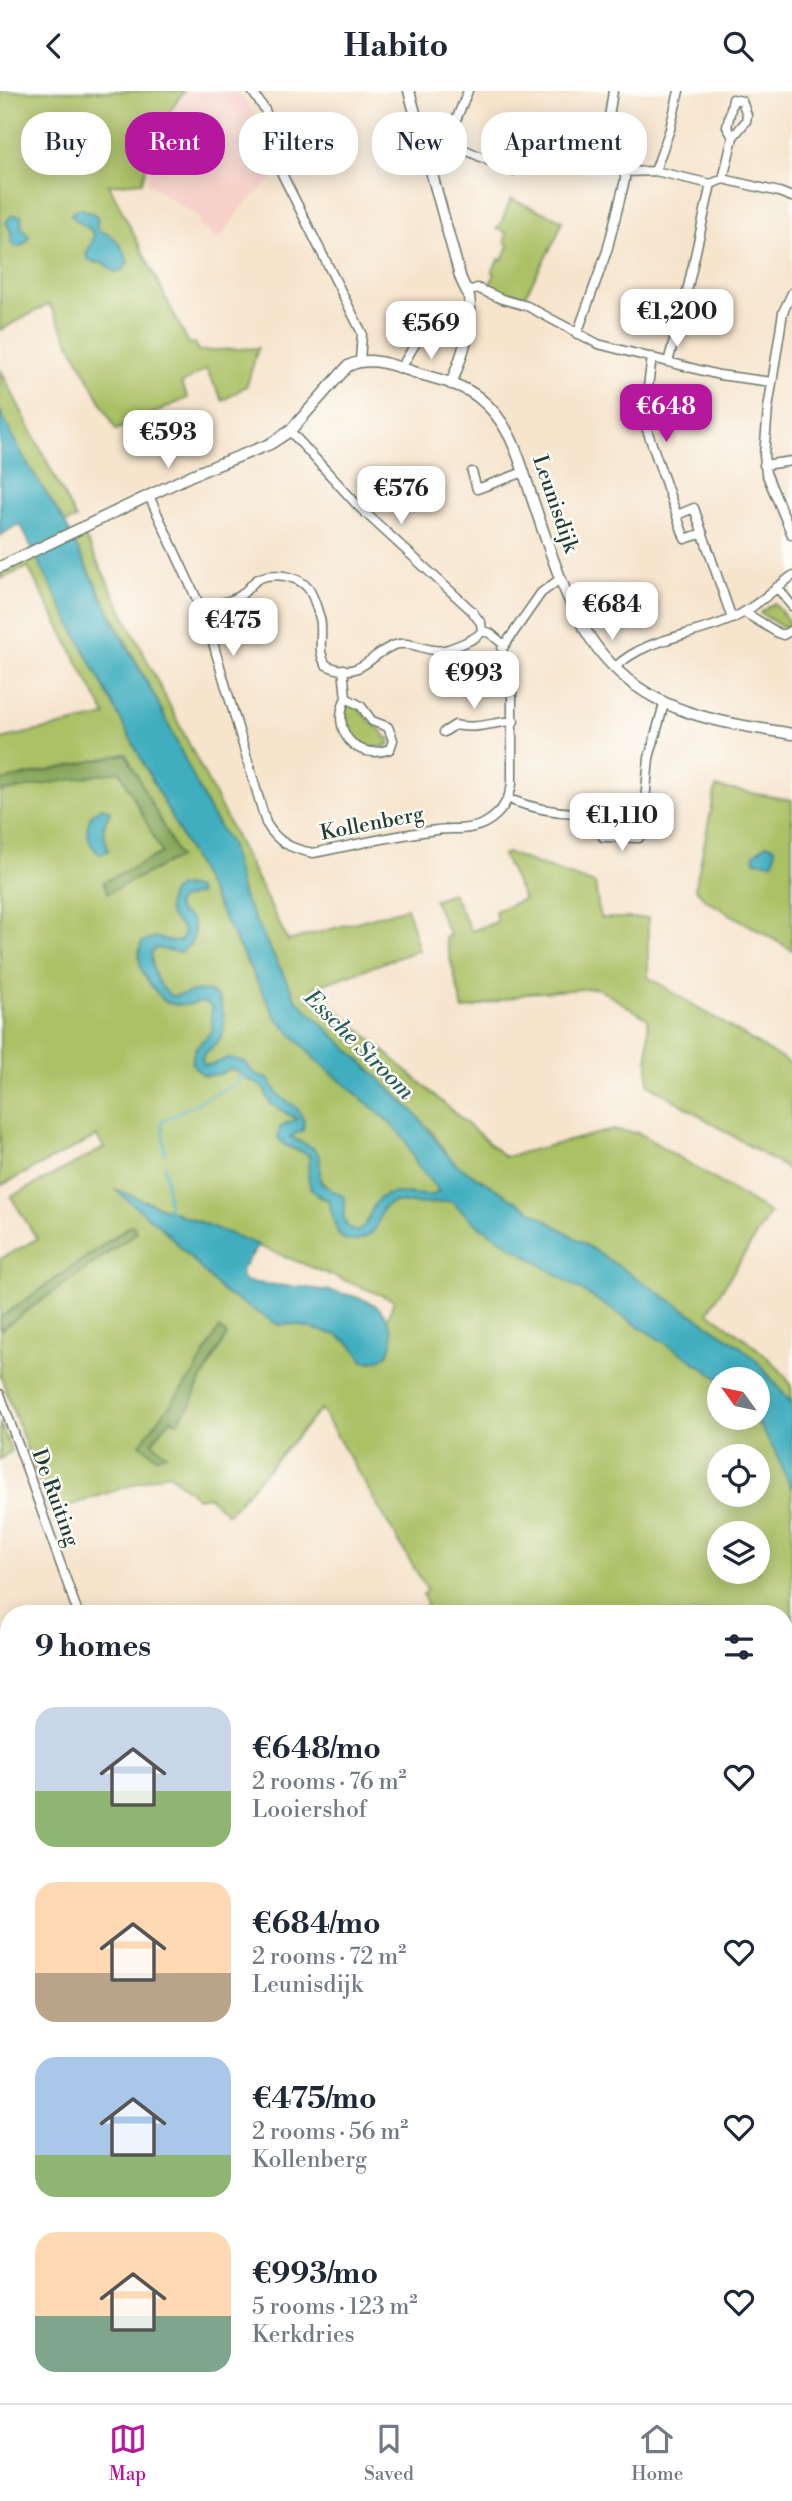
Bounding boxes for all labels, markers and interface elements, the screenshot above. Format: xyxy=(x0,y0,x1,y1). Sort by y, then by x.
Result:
text: Habito xyxy=(344,26,448,66)
icon: back xyxy=(35,27,73,65)
icon: search xyxy=(719,27,757,65)
chip: Buy xyxy=(21,112,111,175)
chip: Rent xyxy=(125,112,225,175)
chip: Filters xyxy=(239,112,358,175)
chip: New xyxy=(372,112,467,175)
chip: Apartment xyxy=(481,112,647,175)
pin: €1,200 xyxy=(620,289,734,349)
text: €1,200 xyxy=(636,298,718,326)
pin: €569 xyxy=(390,301,472,361)
text: €569 xyxy=(402,310,460,338)
pin: €648 xyxy=(625,385,707,444)
text: €648 xyxy=(636,393,696,421)
pin: €593 xyxy=(127,411,209,470)
text: €593 xyxy=(139,419,197,447)
street label: Leunisdijk xyxy=(526,452,584,557)
pin: €576 xyxy=(360,467,442,526)
text: €576 xyxy=(373,475,429,503)
pin: €684 xyxy=(571,582,653,642)
text: €684 xyxy=(582,591,642,619)
pin: €475 xyxy=(192,599,274,658)
text: €475 xyxy=(205,607,261,635)
pin: €993 xyxy=(433,651,515,711)
text: €993 xyxy=(445,660,503,688)
pin: €1,110 xyxy=(565,793,679,853)
street label: Kollenberg xyxy=(318,801,426,847)
text: €1,110 xyxy=(586,802,658,830)
water label: Essche Stroom xyxy=(298,984,420,1106)
north arrow xyxy=(707,1367,770,1430)
map controls xyxy=(707,1367,770,1584)
button: locate xyxy=(707,1444,770,1507)
street label: De Ruiting xyxy=(25,1446,85,1551)
button: layers xyxy=(707,1521,770,1584)
text: 9 homes xyxy=(35,1628,151,1666)
icon: filters xyxy=(720,1628,758,1666)
text: €648/mo xyxy=(252,1730,381,1768)
icon: home xyxy=(91,1735,175,1819)
icon: heart xyxy=(720,1758,758,1796)
text: 2 rooms · 76 m² xyxy=(252,1768,407,1796)
text: Looiershof xyxy=(252,1796,367,1824)
text: €684/mo xyxy=(252,1905,381,1943)
icon: home xyxy=(91,1910,175,1994)
icon: heart xyxy=(720,1933,758,1971)
text: 2 rooms · 72 m² xyxy=(252,1943,406,1971)
text: Leunisdijk xyxy=(252,1971,363,1999)
text: €475/mo xyxy=(252,2080,377,2118)
icon: home xyxy=(91,2085,175,2169)
icon: heart xyxy=(720,2108,758,2146)
text: 2 rooms · 56 m² xyxy=(252,2118,408,2146)
text: Kollenberg xyxy=(252,2146,367,2174)
text: €993/mo xyxy=(252,2255,378,2293)
icon: home xyxy=(91,2260,175,2344)
icon: heart xyxy=(720,2283,758,2321)
text: 5 rooms · 123 m² xyxy=(252,2293,418,2321)
text: Kerkdries xyxy=(252,2321,355,2349)
tab: Map xyxy=(109,2420,147,2486)
tab: Saved xyxy=(364,2420,414,2486)
tab: Home xyxy=(631,2420,683,2486)

